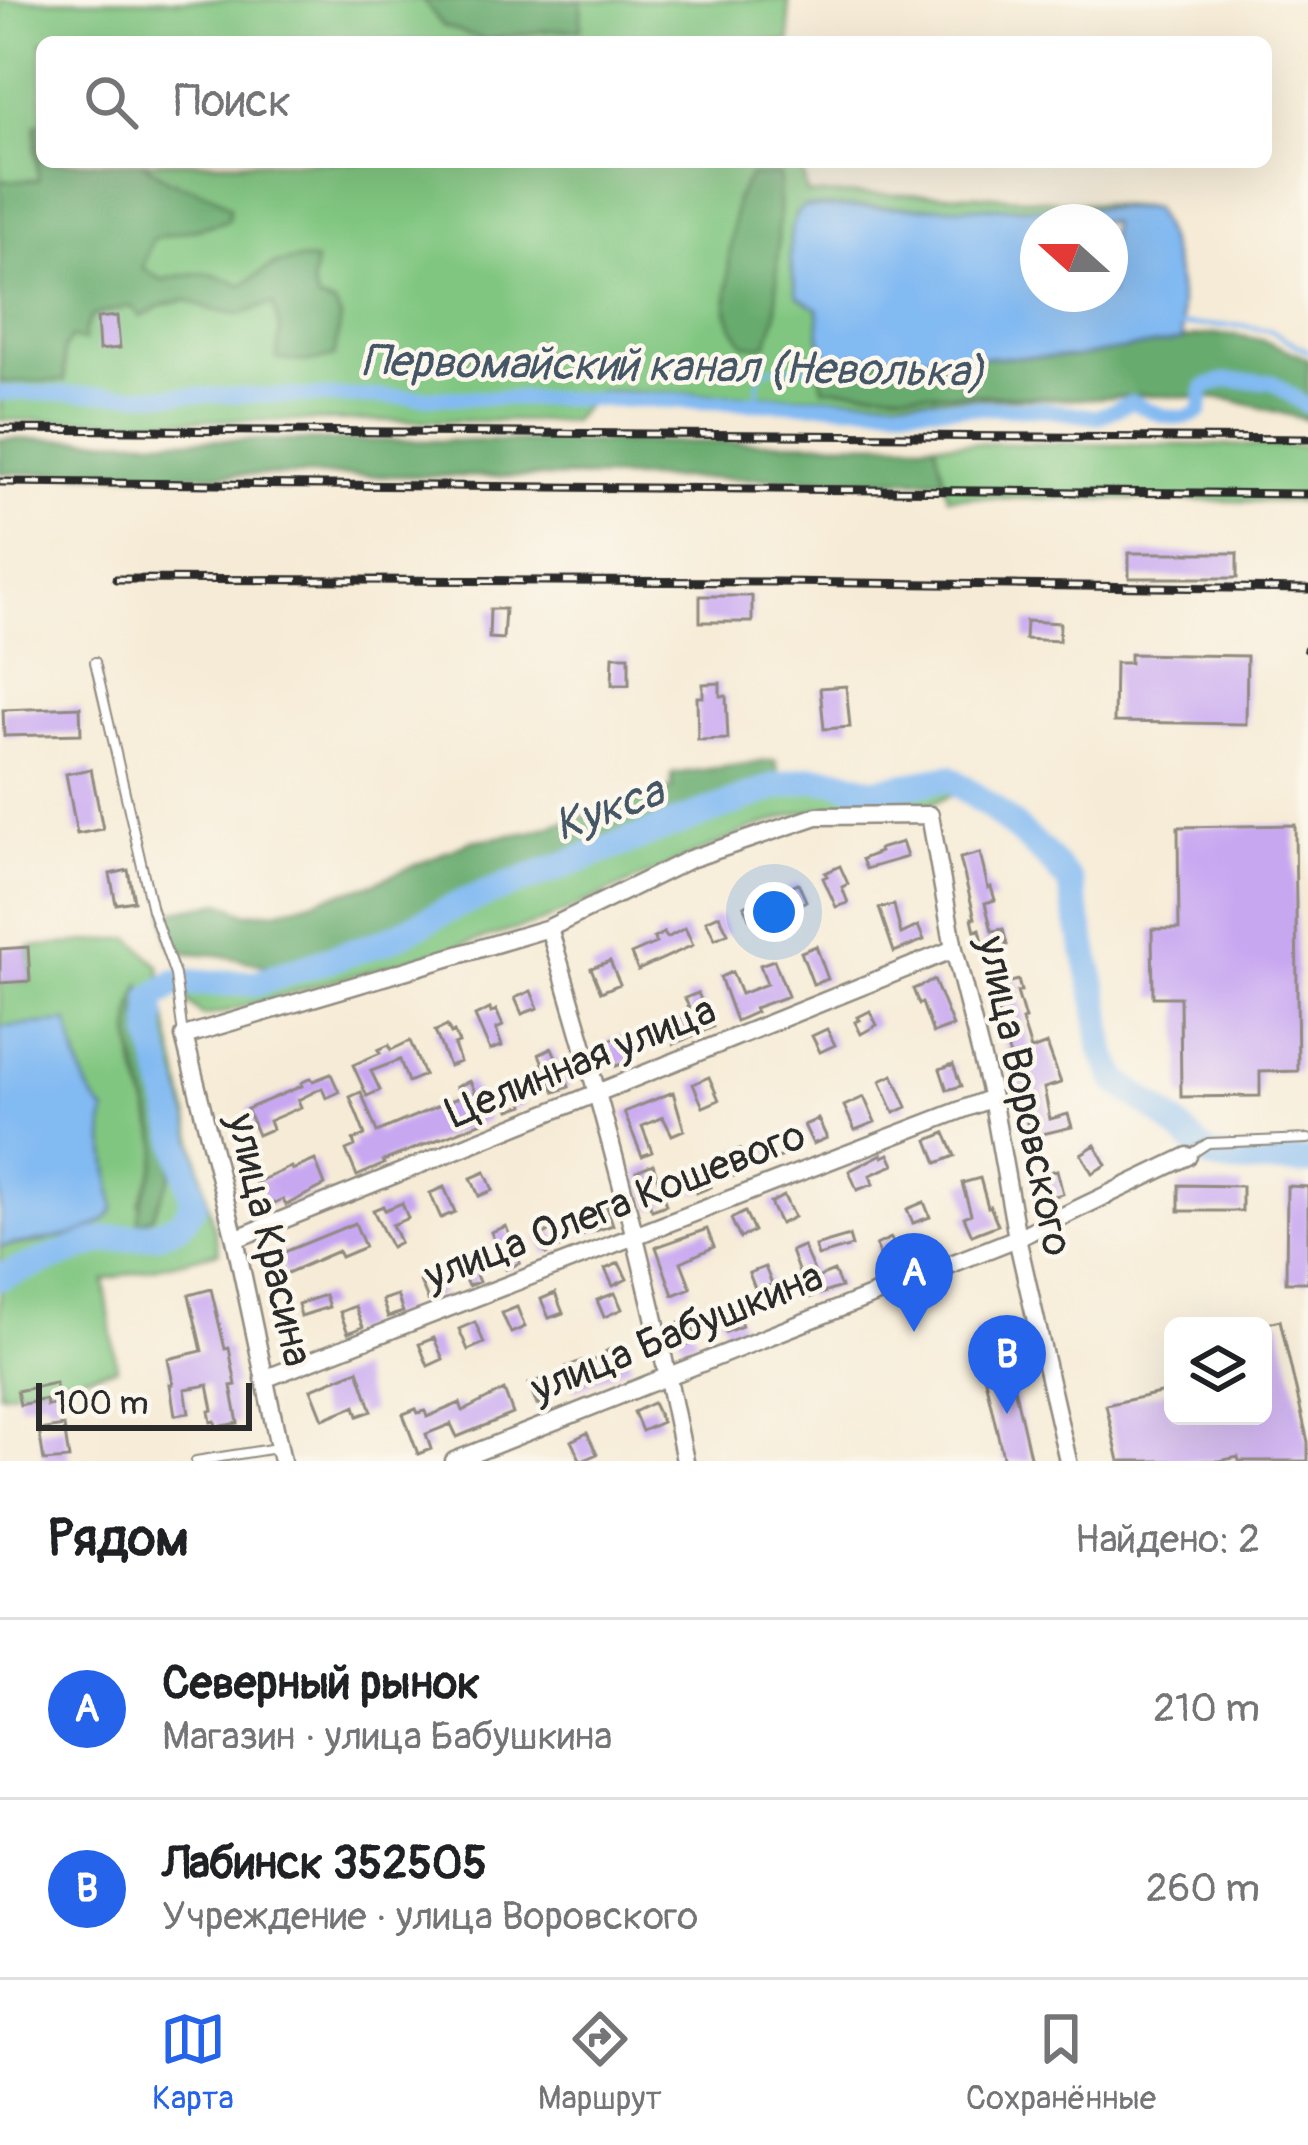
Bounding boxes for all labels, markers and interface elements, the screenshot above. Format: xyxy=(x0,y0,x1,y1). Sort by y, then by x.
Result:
search box xyxy=(36,36,1272,168)
icon: search xyxy=(78,69,144,135)
text: Поиск xyxy=(174,74,291,130)
north arrow xyxy=(1020,204,1128,312)
water label: Первомайский канал (Неволька) xyxy=(361,334,985,400)
water label: Кукса xyxy=(547,763,673,854)
your location xyxy=(744,882,804,942)
street label: улица Воровского xyxy=(965,930,1083,1261)
street label: Целинная улица xyxy=(439,984,723,1140)
street label: улица Красина xyxy=(214,1108,323,1371)
street label: улица Олега Кошевого xyxy=(416,1109,813,1303)
pin: A xyxy=(875,1233,953,1332)
street label: улица Бабушкина xyxy=(523,1251,830,1416)
pin: B xyxy=(968,1315,1046,1414)
map controls xyxy=(1164,1317,1272,1425)
button: layers xyxy=(1164,1317,1272,1425)
scale bar xyxy=(36,1377,252,1430)
text: 100 m xyxy=(54,1383,148,1424)
text: Рядом xyxy=(48,1507,189,1571)
text: Найдено: 2 xyxy=(1075,1515,1260,1564)
text: Северный рынок xyxy=(162,1656,480,1712)
text: A xyxy=(74,1684,100,1733)
text: 210 m xyxy=(1153,1684,1260,1733)
text: Магазин · улица Бабушкина xyxy=(162,1712,612,1761)
text: Лабинск 352505 xyxy=(162,1836,487,1892)
text: B xyxy=(76,1864,98,1913)
text: 260 m xyxy=(1146,1864,1260,1913)
text: Учреждение · улица Воровского xyxy=(162,1892,698,1941)
tab: Карта xyxy=(152,2006,234,2119)
tab: Маршрут xyxy=(538,2006,662,2119)
tab: Сохранённые xyxy=(966,2006,1156,2119)

